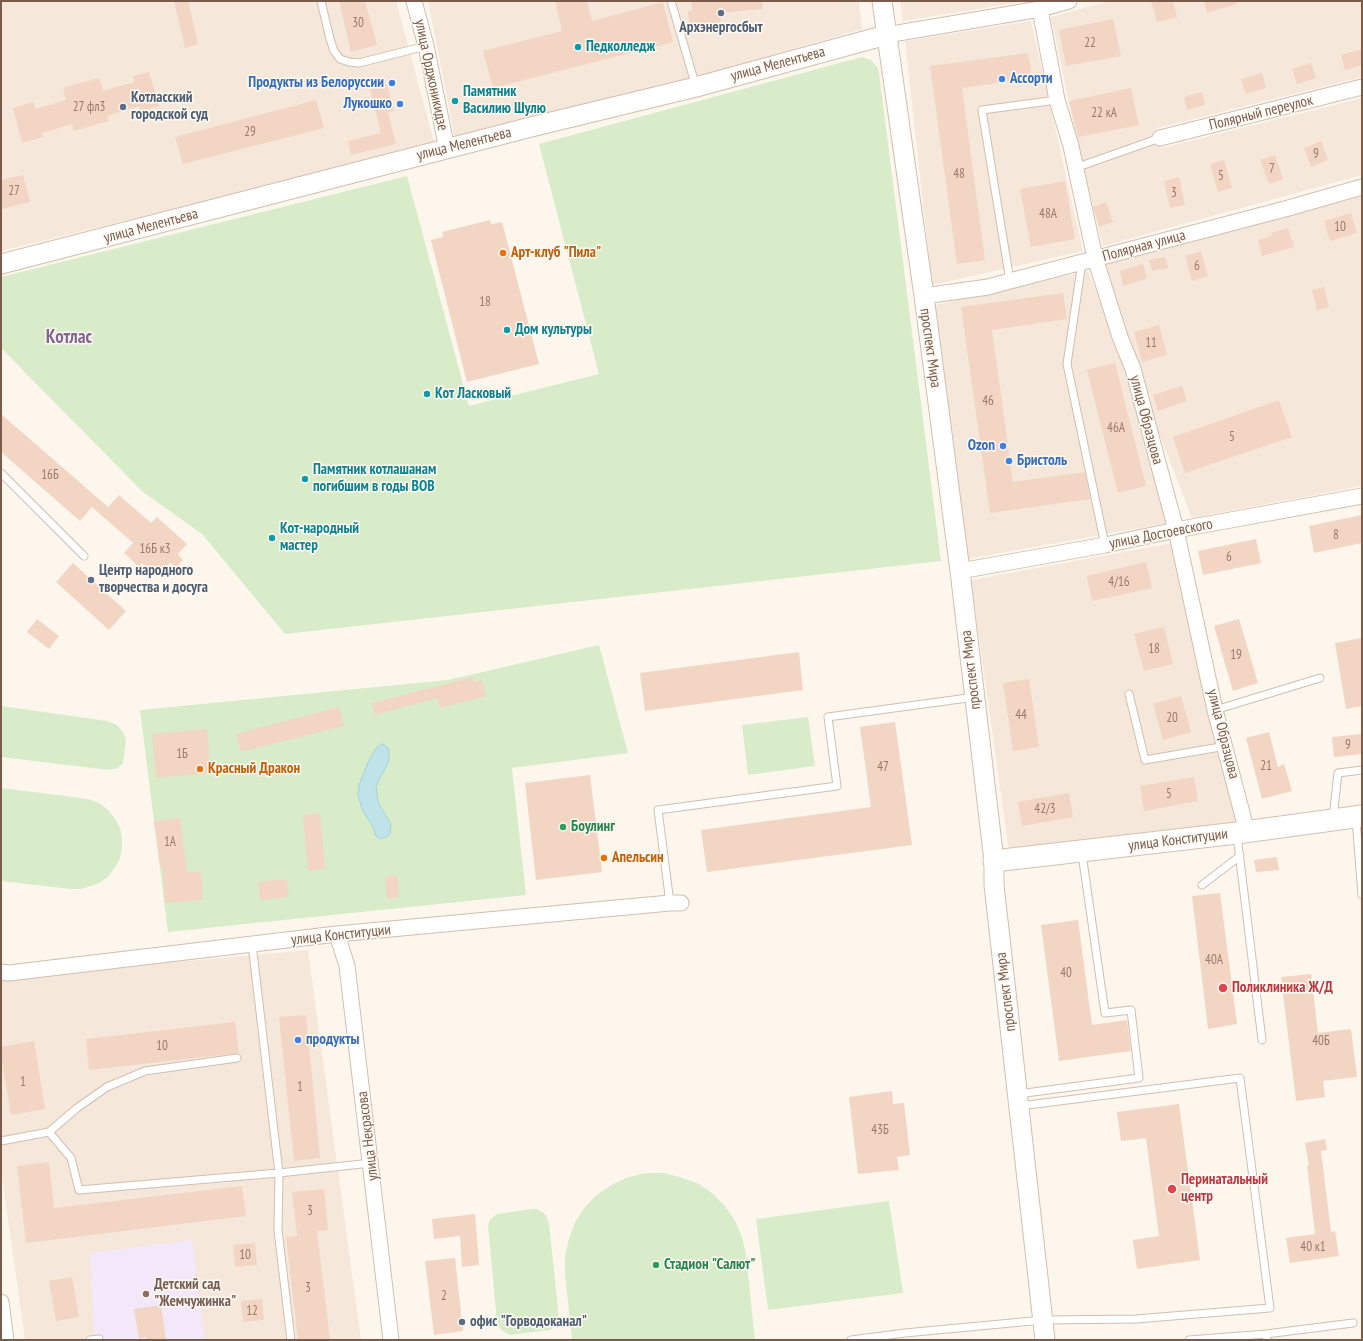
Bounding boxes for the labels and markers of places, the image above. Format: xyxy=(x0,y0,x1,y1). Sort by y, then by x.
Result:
marker: Архэнергосбыт xyxy=(716,8,726,18)
place label: Архэнергосбыт xyxy=(679,19,763,37)
place label: Педколледж xyxy=(586,38,655,56)
marker: Педколледж xyxy=(573,42,583,52)
place label: Ассорти xyxy=(1010,70,1053,88)
place label: Продукты из Белоруссии xyxy=(248,74,384,92)
marker: Ассорти xyxy=(997,74,1007,84)
marker: Продукты из Белоруссии xyxy=(387,78,397,88)
place label: Памятник Василию Шулю xyxy=(463,83,546,118)
place label: Котласский городской суд xyxy=(131,89,208,124)
place label: Лукошко xyxy=(344,95,392,113)
marker: Памятник Василию Шулю xyxy=(450,96,460,106)
marker: Лукошко xyxy=(395,99,405,109)
marker: Котласский городской суд xyxy=(118,102,128,112)
place label: Арт-клуб "Пила" xyxy=(511,244,601,262)
marker: Арт-клуб "Пила" xyxy=(498,248,508,258)
place label: Дом культуры xyxy=(515,321,592,339)
marker: Дом культуры xyxy=(502,325,512,335)
place label: Кот Ласковый xyxy=(435,385,511,403)
marker: Кот Ласковый xyxy=(422,389,432,399)
place label: Ozon xyxy=(968,437,995,455)
marker: Ozon xyxy=(998,441,1008,451)
place label: Бристоль xyxy=(1017,452,1067,470)
marker: Бристоль xyxy=(1004,456,1014,466)
place label: Памятник котлашанам погибшим в годы ВОВ xyxy=(313,461,436,496)
marker: Памятник котлашанам погибшим в годы ВОВ xyxy=(300,474,310,484)
place label: Кот-народный мастер xyxy=(280,520,359,555)
marker: Кот-народный мастер xyxy=(267,533,277,543)
place label: Центр народного творчества и досуга xyxy=(99,562,208,597)
marker: Центр народного творчества и досуга xyxy=(86,575,96,585)
place label: Красный Дракон xyxy=(208,760,300,778)
marker: Красный Дракон xyxy=(195,764,205,774)
place label: Боулинг xyxy=(571,818,615,836)
marker: Боулинг xyxy=(558,822,568,832)
place label: Апельсин xyxy=(612,849,664,867)
marker: Апельсин xyxy=(599,853,609,863)
place label: Поликлиника Ж/Д xyxy=(1232,979,1333,997)
marker: Поликлиника Ж/Д xyxy=(1217,982,1229,994)
place label: продукты xyxy=(306,1031,359,1049)
marker: продукты xyxy=(293,1035,303,1045)
place label: Перинатальный центр xyxy=(1181,1171,1268,1206)
marker: Перинатальный центр xyxy=(1166,1183,1178,1195)
place label: Стадион "Салют" xyxy=(664,1256,755,1274)
marker: Стадион "Салют" xyxy=(651,1260,661,1270)
place label: Детский сад "Жемчужинка" xyxy=(154,1276,236,1311)
marker: Детский сад "Жемчужинка" xyxy=(141,1289,151,1299)
place label: офис "Горводоканал" xyxy=(470,1313,587,1331)
marker: офис "Горводоканал" xyxy=(457,1317,467,1327)

